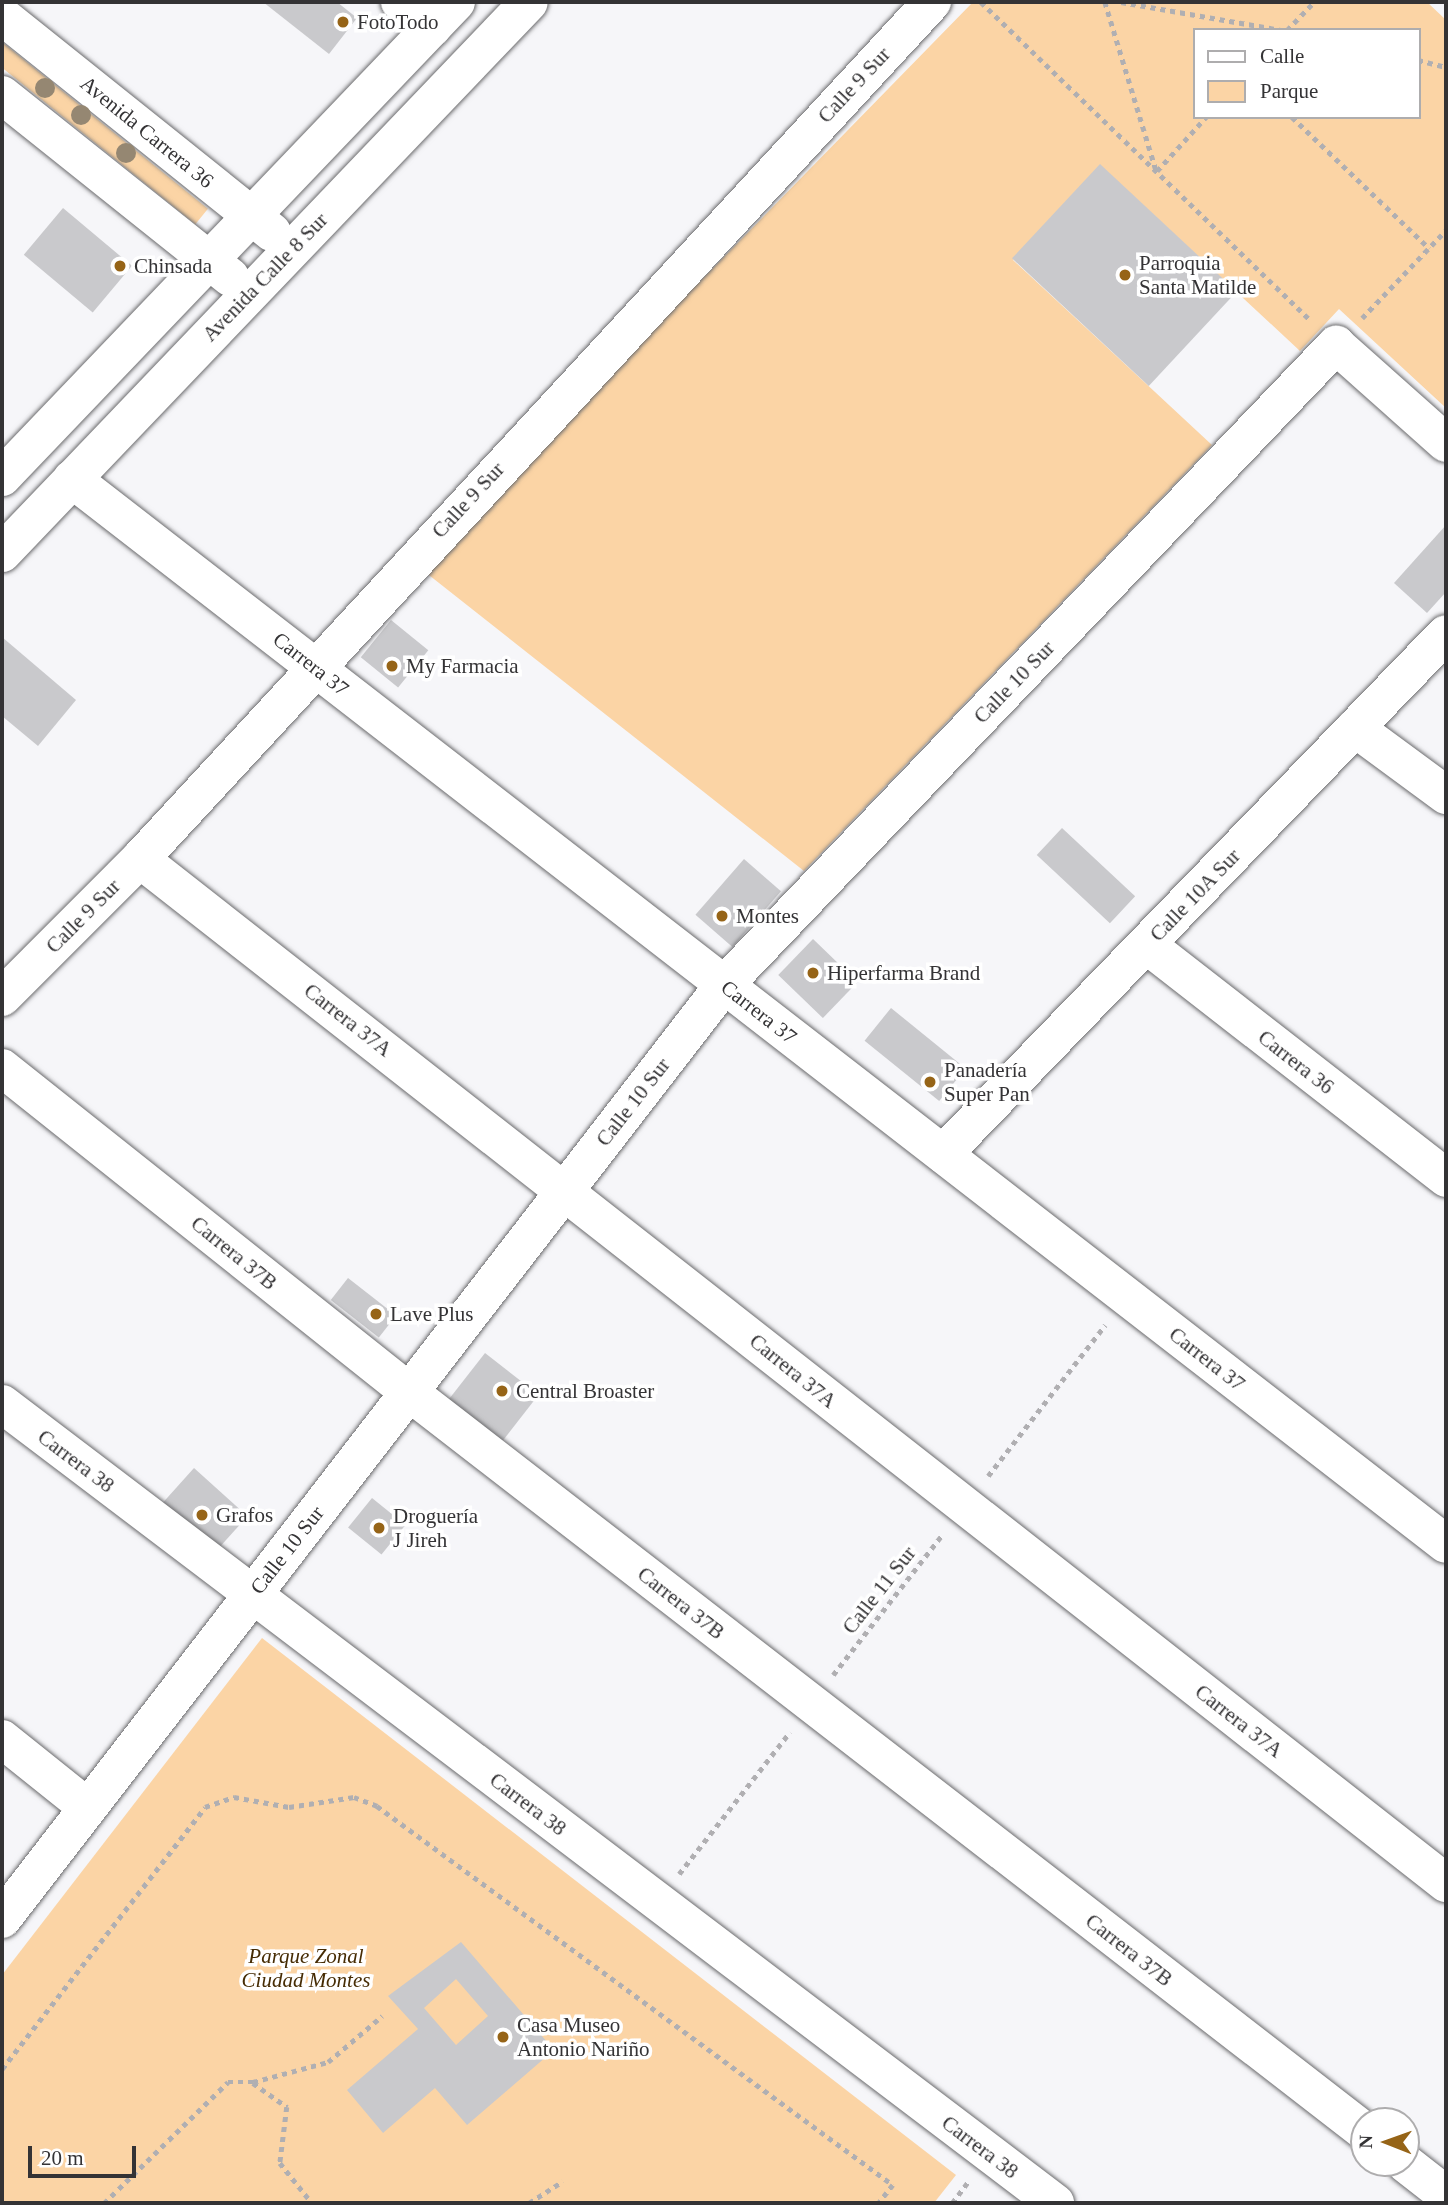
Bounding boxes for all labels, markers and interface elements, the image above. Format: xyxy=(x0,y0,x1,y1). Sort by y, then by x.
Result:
place label: FotoTodo xyxy=(357,9,438,35)
marker: FotoTodo xyxy=(335,14,351,30)
legend xyxy=(1192,28,1420,119)
street label: Calle 9 Sur xyxy=(813,42,895,128)
text: Calle xyxy=(1260,44,1304,68)
street label: Avenida Carrera 36 xyxy=(75,71,219,193)
text: Parque xyxy=(1260,79,1318,103)
street label: Avenida Calle 8 Sur xyxy=(197,207,333,347)
place label: Parroquia Santa Matilde xyxy=(1139,250,1256,300)
place label: Chinsada xyxy=(134,253,212,279)
marker: Chinsada xyxy=(112,258,128,274)
marker: Parroquia Santa Matilde xyxy=(1117,267,1133,283)
street label: Calle 9 Sur xyxy=(427,457,509,543)
street label: Carrera 37 xyxy=(268,627,354,701)
street label: Calle 10 Sur xyxy=(968,635,1060,729)
place label: My Farmacia xyxy=(406,653,519,679)
marker: My Farmacia xyxy=(384,658,400,674)
street label: Calle 10A Sur xyxy=(1144,843,1246,947)
street label: Calle 9 Sur xyxy=(41,874,125,958)
place label: Montes xyxy=(736,903,799,929)
marker: Montes xyxy=(714,908,730,924)
place label: Hiperfarma Brand xyxy=(827,960,980,986)
marker: Hiperfarma Brand xyxy=(805,965,821,981)
street label: Carrera 37 xyxy=(716,975,802,1049)
street label: Carrera 37A xyxy=(299,978,397,1062)
street label: Carrera 36 xyxy=(1253,1025,1339,1099)
street label: Calle 10 Sur xyxy=(591,1053,675,1151)
place label: Panadería Super Pan xyxy=(944,1057,1030,1107)
marker: Panadería Super Pan xyxy=(922,1074,938,1090)
street label: Carrera 37B xyxy=(186,1211,282,1295)
place label: Lave Plus xyxy=(390,1301,473,1327)
marker: Lave Plus xyxy=(368,1306,384,1322)
street label: Carrera 37 xyxy=(1164,1322,1250,1396)
street label: Carrera 37A xyxy=(745,1328,841,1414)
place label: Central Broaster xyxy=(516,1378,654,1404)
marker: Central Broaster xyxy=(494,1383,510,1399)
street label: Carrera 38 xyxy=(33,1424,119,1498)
street label: Calle 10 Sur xyxy=(245,1501,329,1599)
place label: Grafos xyxy=(216,1502,273,1528)
place label: Droguería J Jireh xyxy=(393,1503,478,1553)
marker: Grafos xyxy=(194,1507,210,1523)
marker: Droguería J Jireh xyxy=(371,1520,387,1536)
street label: Calle 11 Sur xyxy=(837,1541,921,1639)
street label: Carrera 37B xyxy=(633,1561,729,1645)
street label: Carrera 37A xyxy=(1190,1679,1288,1763)
street label: Carrera 38 xyxy=(485,1767,571,1841)
street label: Carrera 37B xyxy=(1081,1908,1177,1992)
park label: Parque Zonal Ciudad Montes xyxy=(242,1943,370,1993)
place label: Casa Museo Antonio Nariño xyxy=(517,2012,649,2062)
marker: Casa Museo Antonio Nariño xyxy=(495,2029,511,2045)
north arrow xyxy=(1350,2107,1420,2177)
street label: Carrera 38 xyxy=(937,2110,1023,2184)
scale bar xyxy=(32,2132,140,2176)
text: N xyxy=(1355,2135,1376,2149)
text: 20 m xyxy=(41,2146,84,2170)

